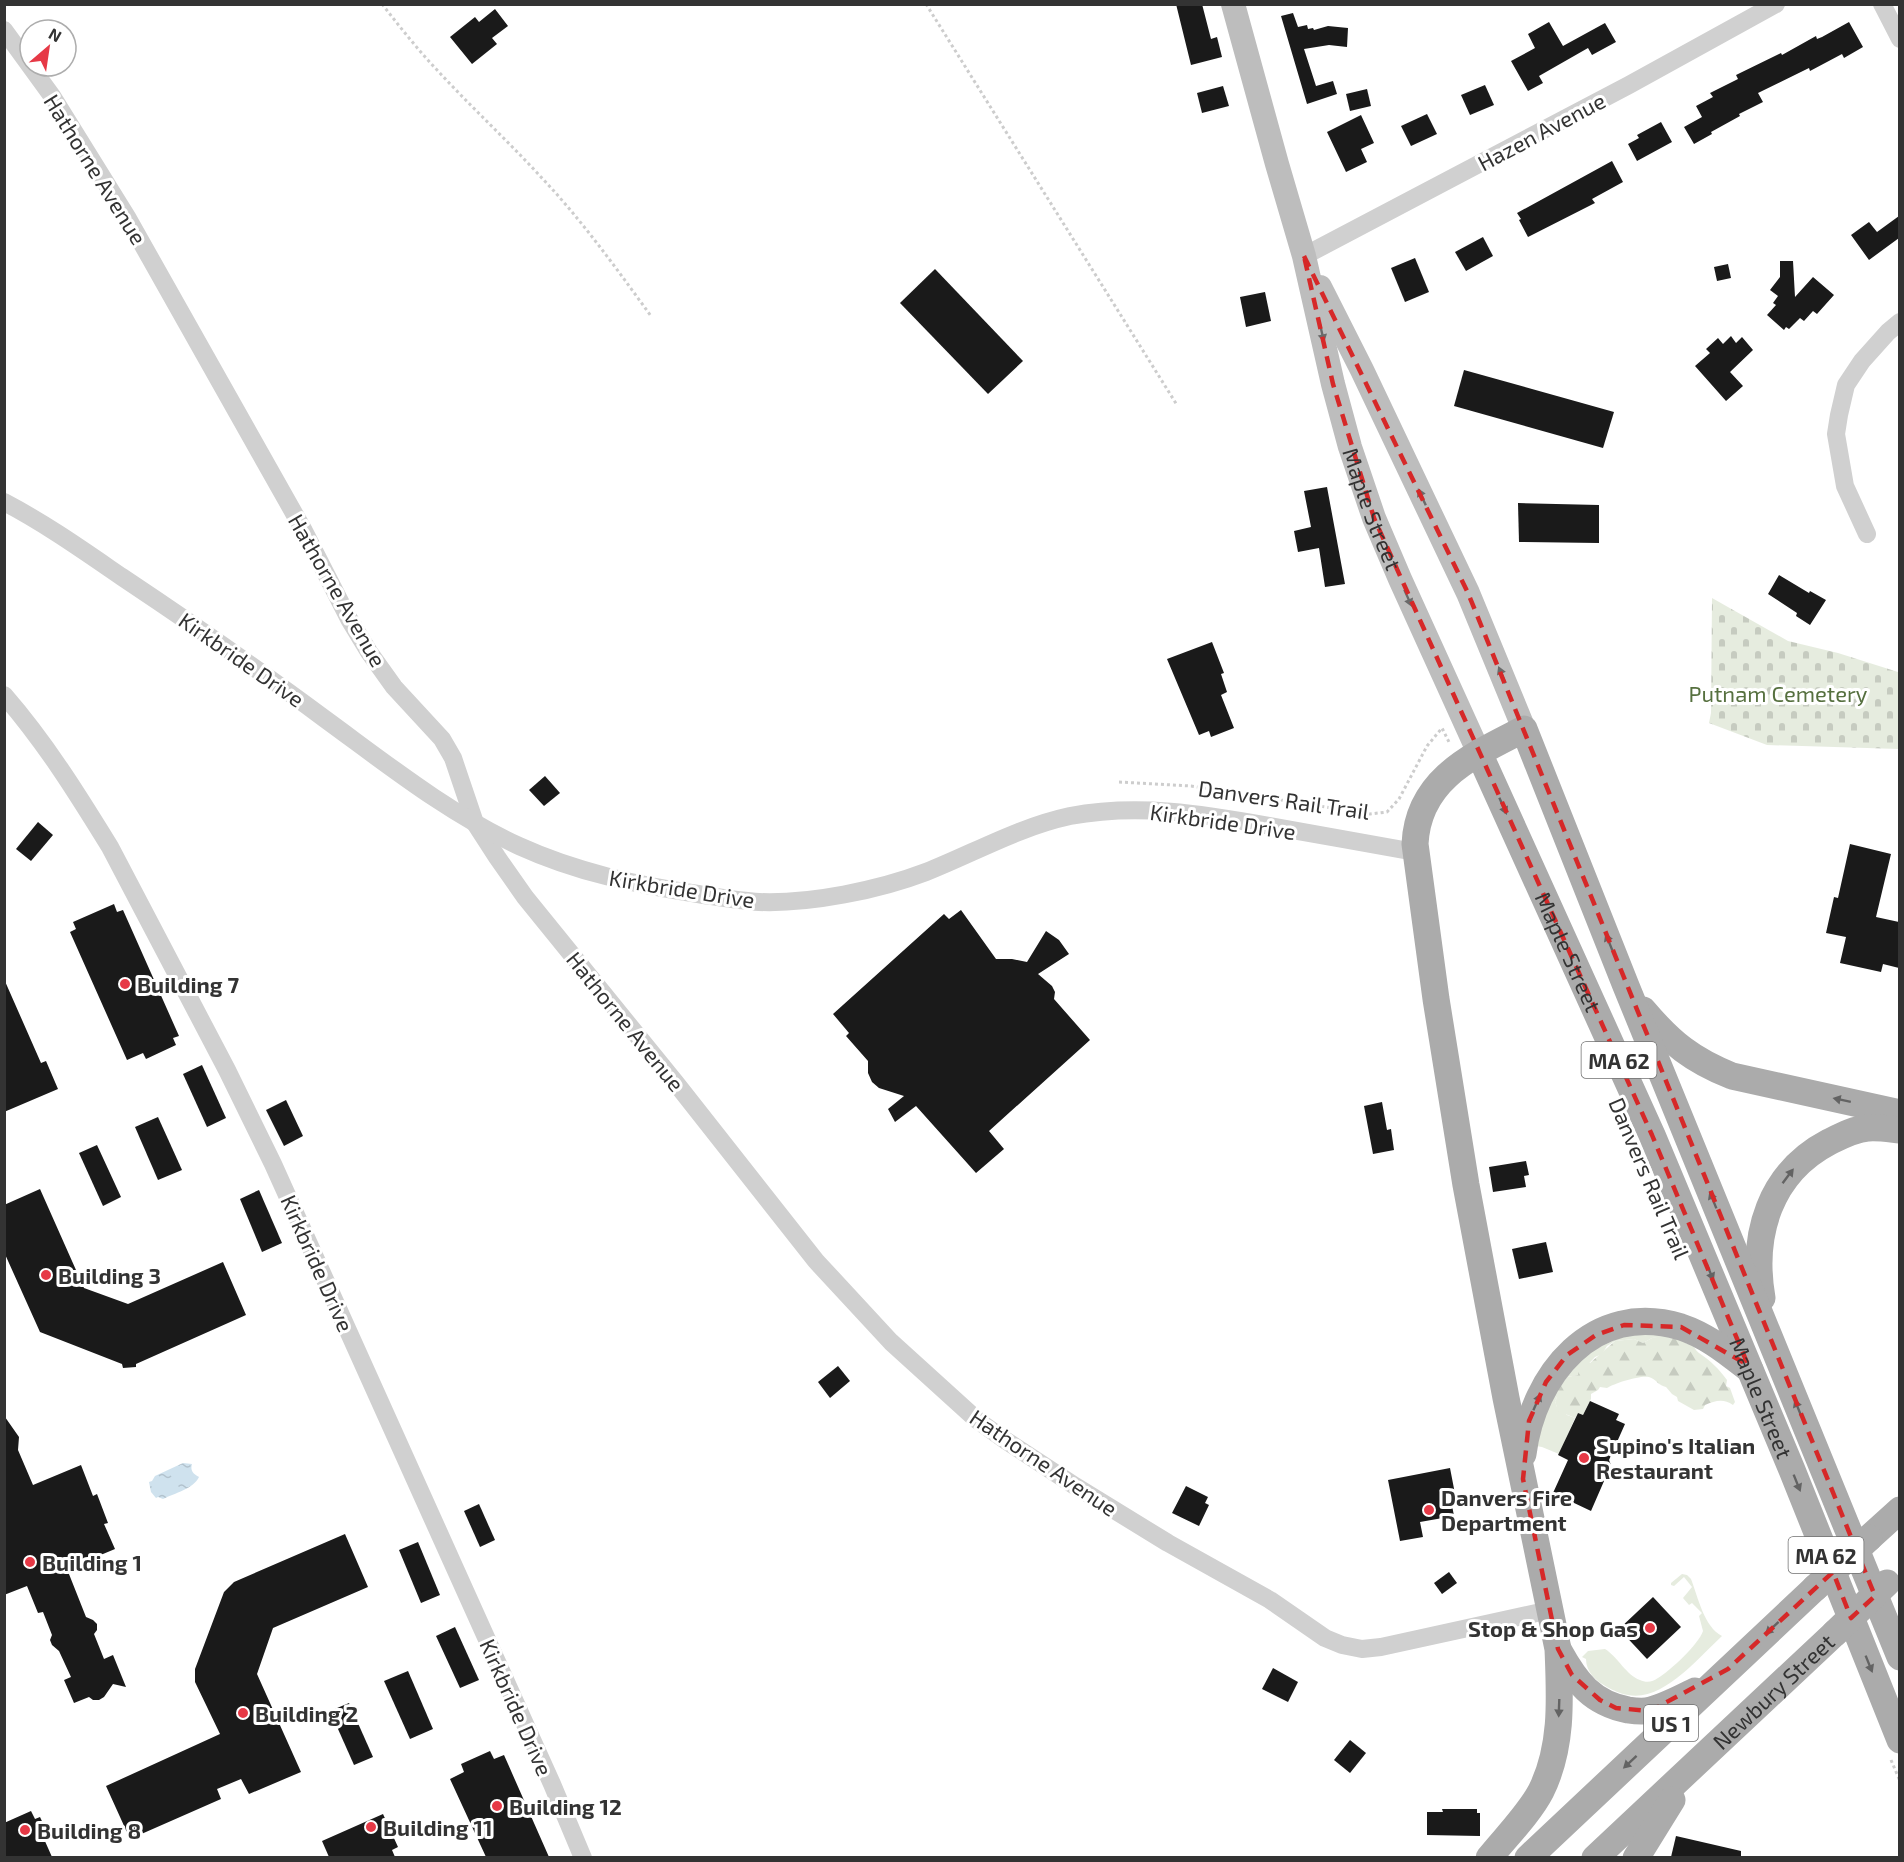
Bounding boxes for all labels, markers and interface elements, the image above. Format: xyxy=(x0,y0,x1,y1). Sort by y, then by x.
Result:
north arrow xyxy=(18,18,78,78)
text: N xyxy=(46,23,65,46)
street label: Hazen Avenue xyxy=(1473,87,1609,175)
street label: Hathorne Avenue xyxy=(39,89,153,249)
one-way arrow xyxy=(1317,324,1327,343)
street label: Maple Street xyxy=(1338,444,1408,574)
one-way arrow xyxy=(1418,489,1427,506)
street label: Hathorne Avenue xyxy=(284,509,392,671)
one-way arrow xyxy=(1404,589,1414,607)
street label: Kirkbride Drive xyxy=(174,606,310,712)
one-way arrow xyxy=(1497,666,1507,684)
park label: Putnam Cemetery xyxy=(1688,680,1868,706)
street label: Danvers Rail Trail xyxy=(1197,774,1372,824)
one-way arrow xyxy=(1498,797,1508,815)
street label: Kirkbride Drive xyxy=(1148,798,1298,844)
street label: Kirkbride Drive xyxy=(607,864,757,912)
street label: Maple Street xyxy=(1531,888,1607,1016)
one-way arrow xyxy=(1604,932,1614,950)
street label: Hathorne Avenue xyxy=(562,946,690,1096)
place label: Building 7 xyxy=(137,971,239,997)
marker: Building 7 xyxy=(118,977,132,991)
road number: MA 62 xyxy=(1582,1042,1656,1078)
street label: Danvers Rail Trail xyxy=(1604,1093,1696,1263)
one-way arrow xyxy=(1833,1095,1852,1104)
one-way arrow xyxy=(1781,1168,1793,1183)
street label: Kirkbride Drive xyxy=(276,1191,360,1335)
one-way arrow xyxy=(1708,1191,1717,1209)
place label: Building 3 xyxy=(58,1262,161,1288)
one-way arrow xyxy=(1706,1263,1715,1281)
marker: Building 3 xyxy=(39,1268,53,1282)
street label: Maple Street xyxy=(1725,1333,1799,1462)
one-way arrow xyxy=(1532,1393,1542,1411)
one-way arrow xyxy=(1793,1399,1803,1417)
street label: Hathorne Avenue xyxy=(965,1403,1123,1521)
place label: Supino's Italian Restaurant xyxy=(1596,1432,1755,1483)
marker: Supino's Italian Restaurant xyxy=(1577,1451,1591,1465)
one-way arrow xyxy=(1792,1474,1802,1492)
place label: Danvers Fire Department xyxy=(1441,1484,1572,1535)
marker: Danvers Fire Department xyxy=(1422,1503,1436,1517)
road number: MA 62 xyxy=(1788,1537,1864,1573)
place label: Building 1 xyxy=(42,1549,142,1575)
marker: Building 1 xyxy=(23,1555,37,1569)
place label: Stop & Shop Gas xyxy=(1468,1615,1638,1641)
marker: Stop & Shop Gas xyxy=(1643,1621,1657,1635)
one-way arrow xyxy=(1765,1621,1780,1635)
street label: Newbury Street xyxy=(1707,1628,1839,1754)
street label: Kirkbride Drive xyxy=(475,1635,559,1779)
one-way arrow xyxy=(1864,1655,1874,1673)
one-way arrow xyxy=(1555,1698,1564,1717)
place label: Building 2 xyxy=(255,1700,358,1726)
road number: US 1 xyxy=(1644,1705,1698,1741)
marker: Building 2 xyxy=(236,1706,250,1720)
one-way arrow xyxy=(1623,1754,1637,1768)
place label: Building 12 xyxy=(509,1793,622,1819)
marker: Building 12 xyxy=(490,1799,504,1813)
place label: Building 11 xyxy=(383,1814,492,1840)
place label: Building 8 xyxy=(37,1817,141,1843)
marker: Building 11 xyxy=(364,1820,378,1834)
marker: Building 8 xyxy=(18,1823,32,1837)

